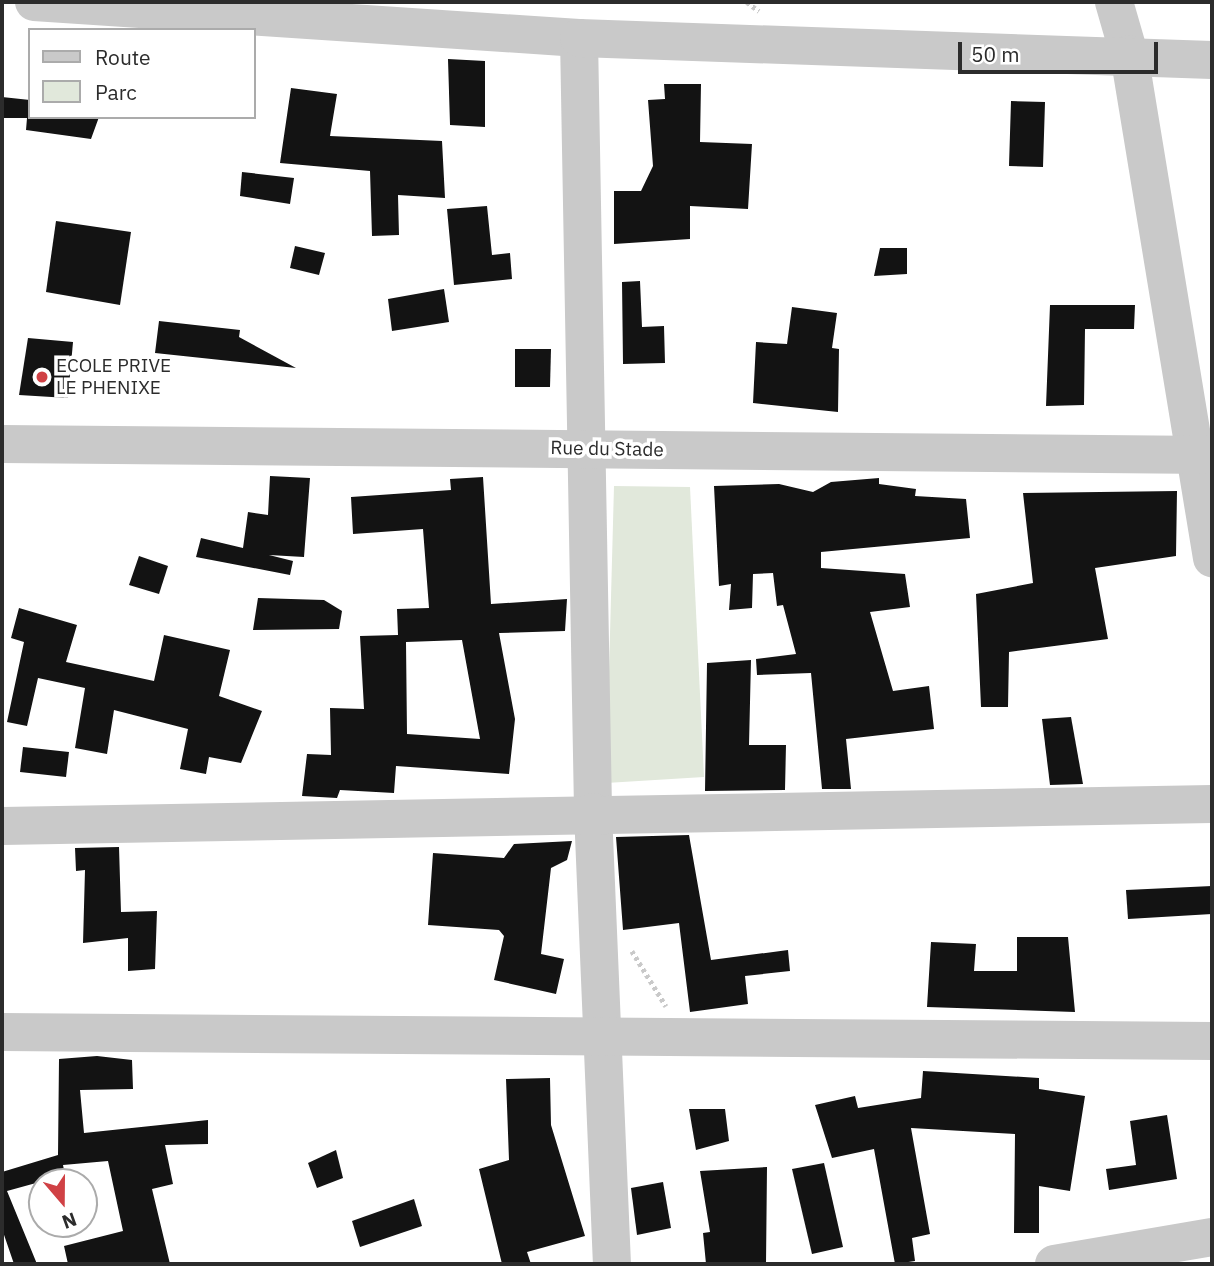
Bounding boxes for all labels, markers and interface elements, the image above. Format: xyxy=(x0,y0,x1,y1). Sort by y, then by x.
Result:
legend xyxy=(28,28,256,119)
scale bar xyxy=(962,28,1162,72)
text: 50 m xyxy=(971,40,1020,68)
text: Route xyxy=(95,43,151,71)
text: Parc xyxy=(95,78,137,106)
place label: ECOLE PRIVE LE PHENIXE xyxy=(56,355,171,399)
marker: ECOLE PRIVE LE PHENIXE xyxy=(34,369,50,385)
street label: Rue du Stade xyxy=(550,437,664,461)
north arrow xyxy=(28,1168,98,1238)
text: N xyxy=(59,1207,80,1234)

